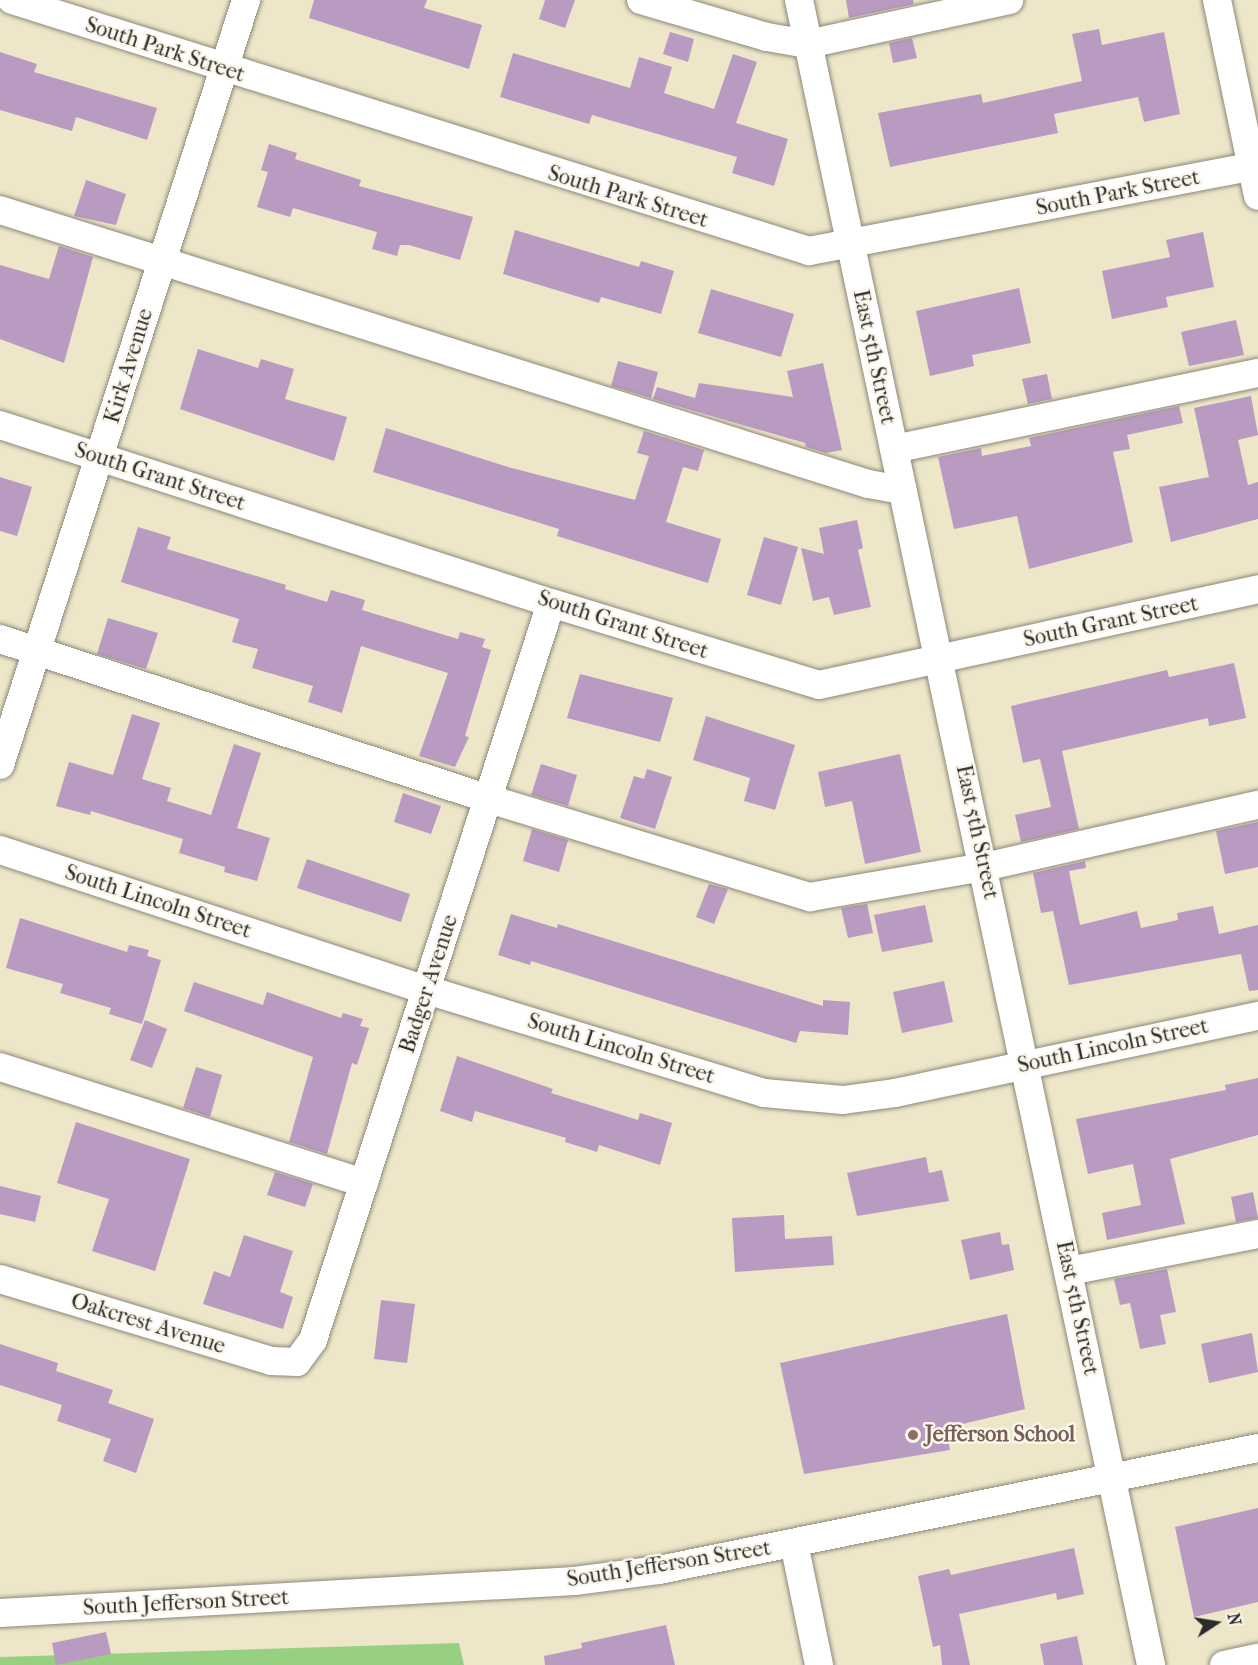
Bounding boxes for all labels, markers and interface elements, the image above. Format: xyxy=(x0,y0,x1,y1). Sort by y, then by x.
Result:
street label: South Park Street xyxy=(82,12,248,88)
street label: South Park Street xyxy=(545,160,711,234)
street label: South Park Street xyxy=(1034,164,1202,222)
street label: East 5th Street xyxy=(847,287,901,427)
street label: Kirk Avenue xyxy=(99,305,159,427)
street label: South Grant Street xyxy=(71,437,249,517)
street label: South Grant Street xyxy=(534,585,712,665)
street label: South Grant Street xyxy=(1021,591,1201,653)
street label: East 5th Street xyxy=(950,762,1004,902)
street label: South Lincoln Street xyxy=(62,859,254,945)
street label: Badger Avenue xyxy=(394,911,464,1057)
street label: South Lincoln Street xyxy=(524,1008,718,1090)
street label: South Lincoln Street xyxy=(1015,1013,1211,1079)
street label: East 5th Street xyxy=(1050,1238,1104,1378)
street label: Oakcrest Avenue xyxy=(68,1288,228,1360)
place label: Jefferson School xyxy=(925,1422,1075,1448)
marker: Jefferson School xyxy=(906,1428,920,1442)
street label: South Jefferson Street xyxy=(565,1535,773,1593)
street label: South Jefferson Street xyxy=(82,1584,290,1622)
north arrow xyxy=(1186,1593,1246,1653)
text: N xyxy=(1224,1611,1245,1627)

